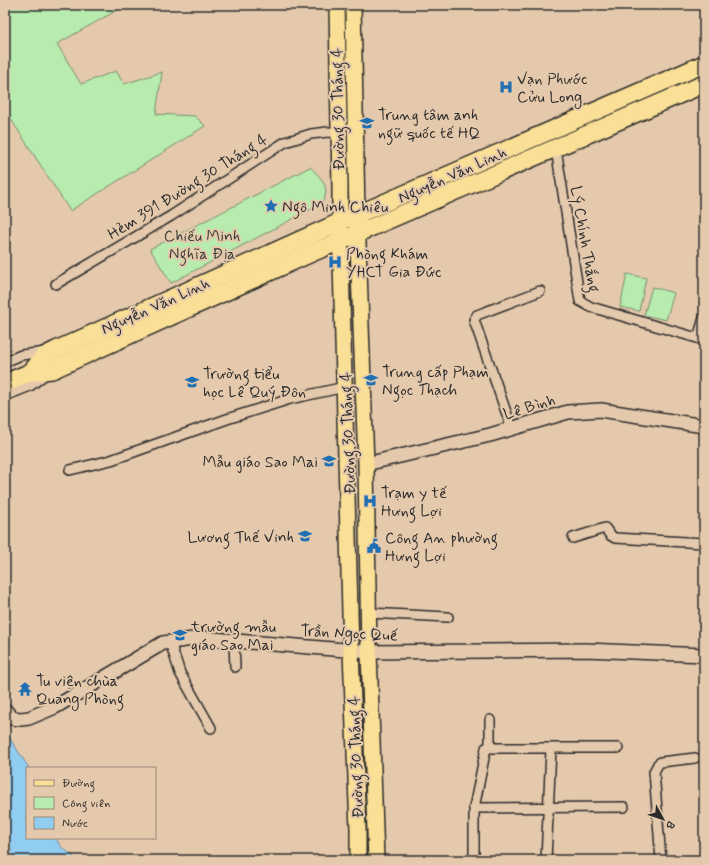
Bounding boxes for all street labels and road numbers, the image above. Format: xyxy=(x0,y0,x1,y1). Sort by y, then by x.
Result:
street label: Đường 30 Tháng 4 xyxy=(327,48,351,170)
street label: Hẻm 391 Đường 30 Tháng 4 xyxy=(104,129,272,246)
street label: Nguyễn Văn Linh xyxy=(395,142,511,210)
street label: Lý Chính Thắng xyxy=(564,184,604,294)
street label: Nguyễn Văn Linh xyxy=(98,273,214,341)
street label: Đường 30 Tháng 4 xyxy=(336,371,362,494)
street label: Lê Bình xyxy=(501,390,558,425)
street label: Trần Ngọc Quế xyxy=(300,620,398,648)
street label: Đường 30 Tháng 4 xyxy=(344,695,370,818)

